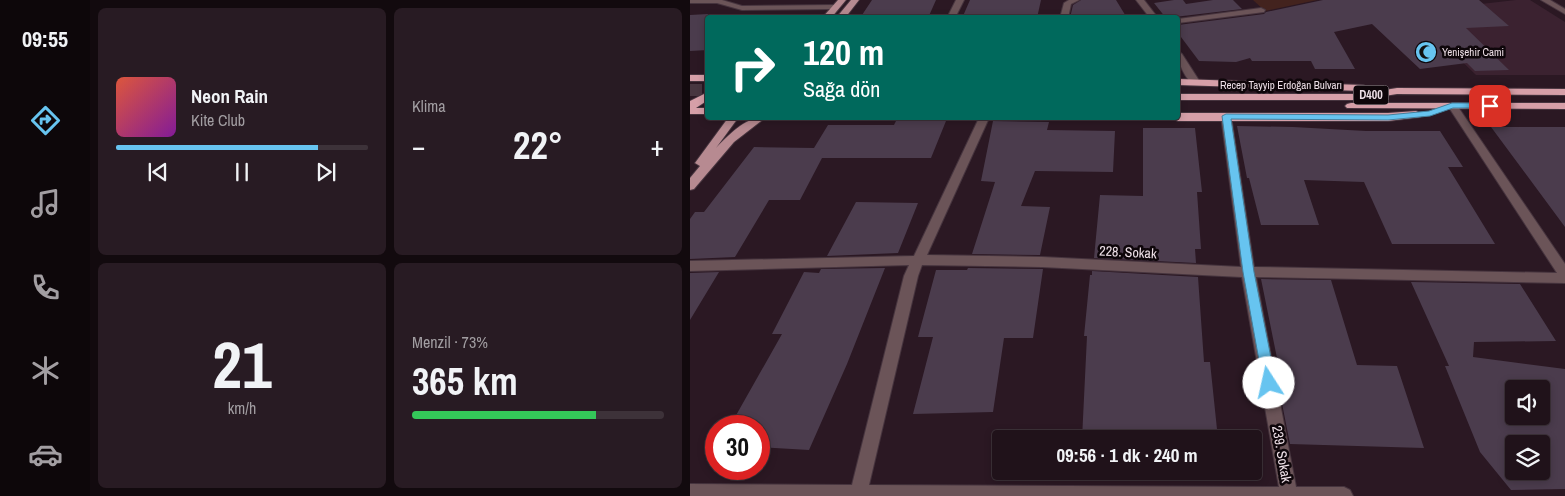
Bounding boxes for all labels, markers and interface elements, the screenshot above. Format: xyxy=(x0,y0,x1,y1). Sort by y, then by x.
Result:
text: 09:55 xyxy=(22,24,68,54)
text: 120 m xyxy=(803,29,884,76)
icon: right xyxy=(720,35,785,100)
mosque icon: Yenişehir Cami xyxy=(1414,40,1438,64)
place label: Yenişehir Cami xyxy=(1442,45,1504,59)
text: Sağa dön xyxy=(803,74,880,104)
street label: Recep Tayyip Erdoğan Bulvarı xyxy=(1220,78,1342,92)
text: Neon Rain xyxy=(191,83,268,109)
pin xyxy=(1469,85,1511,127)
road number: D400 xyxy=(1354,86,1388,104)
icon: arrive xyxy=(1476,92,1504,120)
text: Klima xyxy=(412,95,446,117)
icon: directions xyxy=(28,103,63,138)
text: Kite Club xyxy=(191,109,245,131)
text: 22° xyxy=(513,120,563,171)
text: − xyxy=(412,127,425,165)
text: + xyxy=(651,127,664,165)
icon: previous xyxy=(144,158,172,186)
icon: pause xyxy=(228,158,256,186)
icon: next xyxy=(312,158,340,186)
icon: music xyxy=(28,186,63,221)
street label: 228. Sokak xyxy=(1099,242,1157,263)
icon: phone xyxy=(28,270,63,305)
text: 21 xyxy=(212,321,272,408)
text: Menzil · 73% xyxy=(412,331,488,353)
icon: climate xyxy=(28,353,63,388)
text: 365 km xyxy=(412,356,518,407)
position arrow xyxy=(1242,356,1294,408)
map controls xyxy=(1505,380,1550,480)
button: sound xyxy=(1505,380,1550,425)
text: km/h xyxy=(228,397,256,419)
speed limit sign: 30 xyxy=(705,415,770,480)
street label: 239. Sokak xyxy=(1268,424,1296,484)
button: layers xyxy=(1505,435,1550,480)
icon: car xyxy=(28,437,63,472)
text: 09:56 · 1 dk · 240 m xyxy=(1056,442,1198,468)

